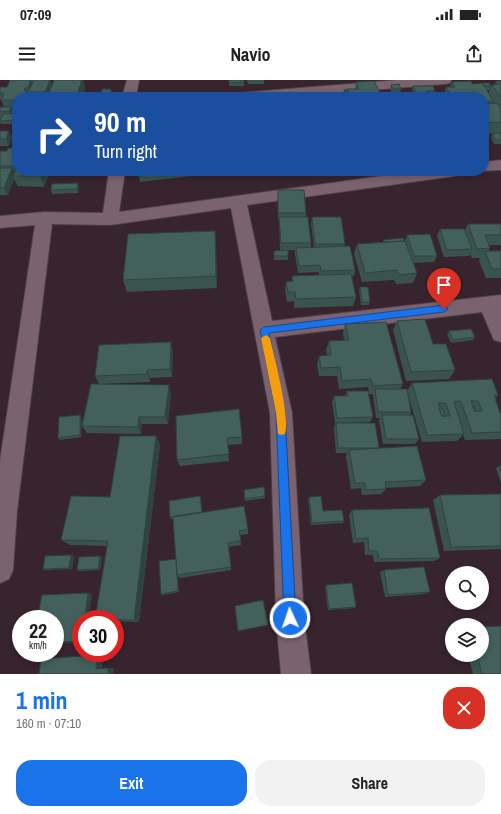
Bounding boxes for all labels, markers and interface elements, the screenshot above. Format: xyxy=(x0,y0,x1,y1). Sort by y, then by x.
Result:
text: 07:09 xyxy=(20,4,51,25)
text: Navio xyxy=(230,42,271,67)
icon: menu xyxy=(16,43,38,65)
icon: share xyxy=(463,43,485,65)
text: 90 m xyxy=(94,103,146,141)
icon: right xyxy=(28,108,80,160)
text: Turn right xyxy=(94,139,157,164)
pin xyxy=(427,268,461,309)
icon: arrive xyxy=(433,274,455,296)
map controls xyxy=(445,566,489,662)
button: search xyxy=(445,566,489,610)
position arrow xyxy=(269,597,311,639)
speed limit sign: 30 xyxy=(72,610,124,662)
text: 22 xyxy=(29,617,47,644)
button: layers xyxy=(445,618,489,662)
text: km/h xyxy=(29,639,47,652)
text: 1 min xyxy=(16,684,67,716)
button: close xyxy=(443,687,485,729)
text: 160 m · 07:10 xyxy=(16,715,81,732)
button: Exit xyxy=(16,760,247,806)
button: Share xyxy=(255,760,485,806)

